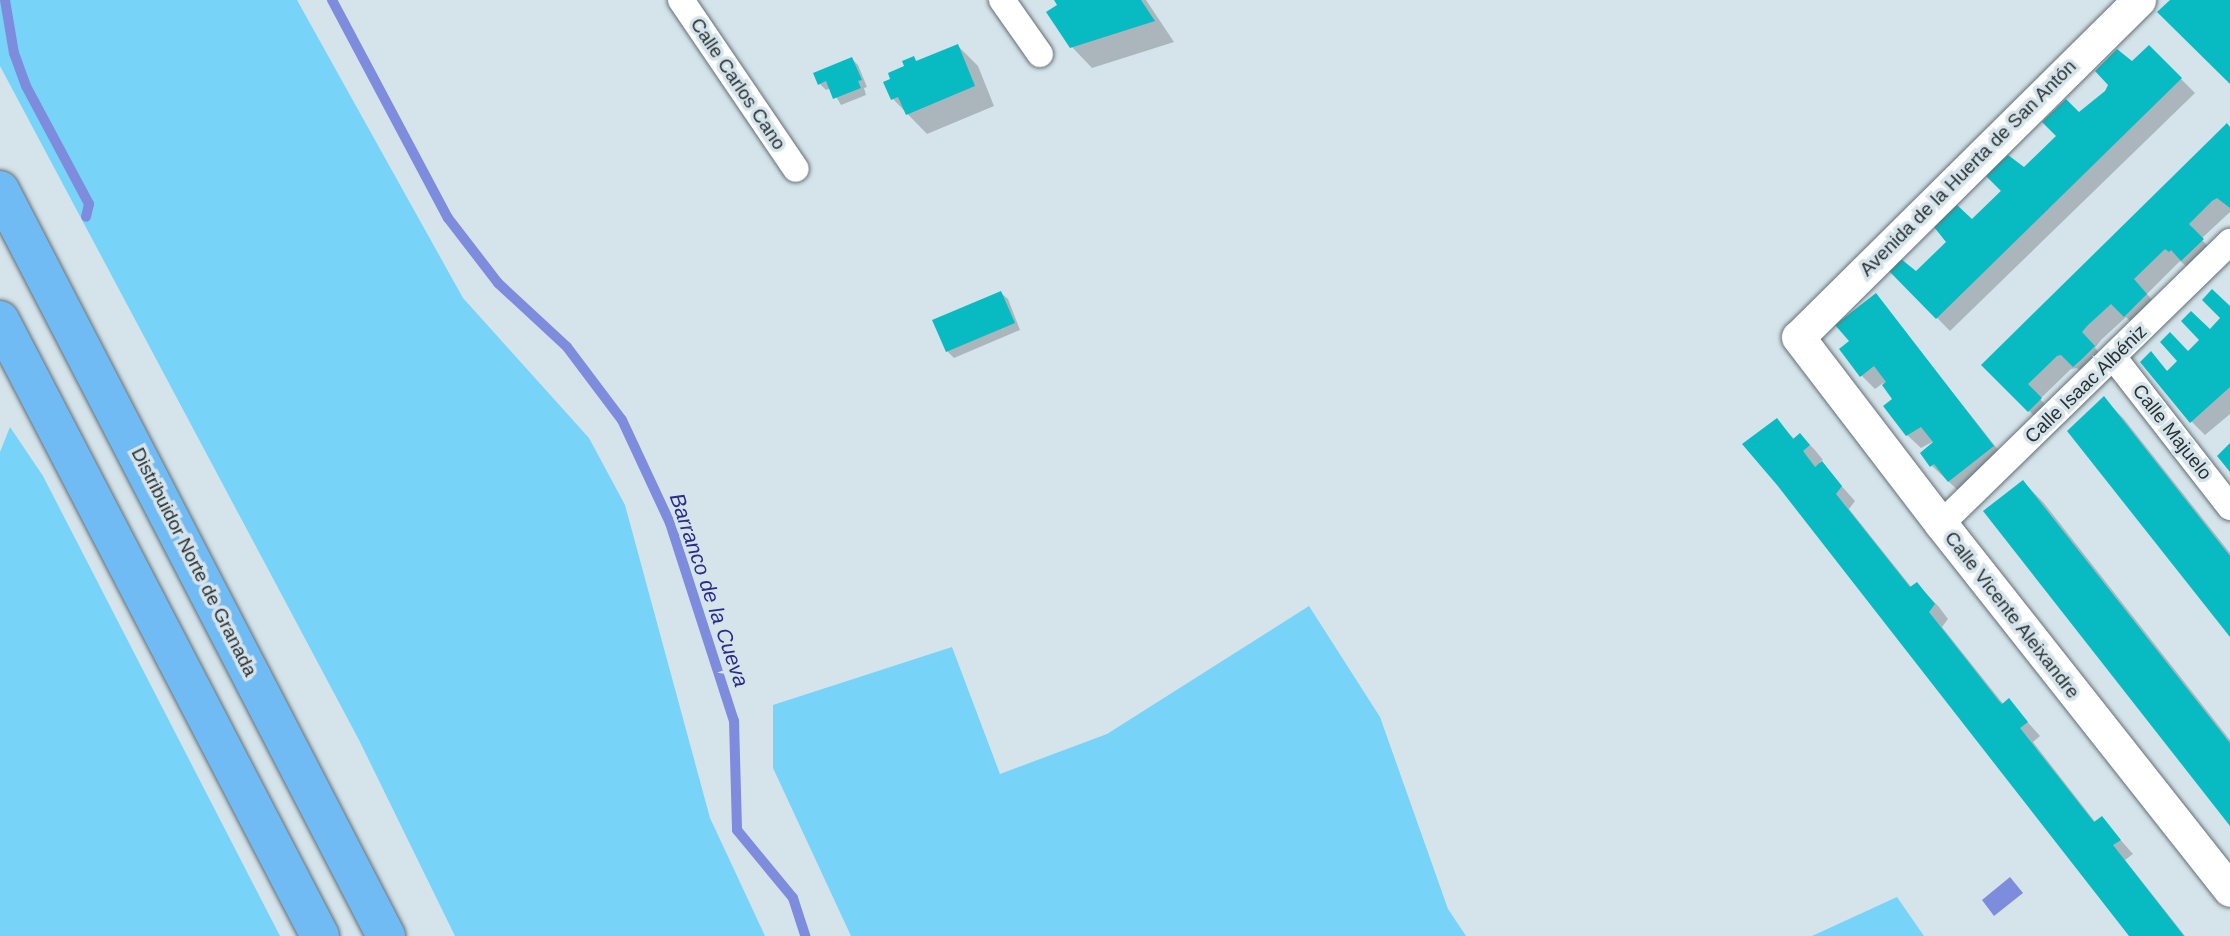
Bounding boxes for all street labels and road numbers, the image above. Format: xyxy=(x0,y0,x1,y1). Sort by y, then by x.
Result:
street label: Calle Carlos Cano xyxy=(685,14,791,154)
street label: Avenida de la Huerta de San Antón xyxy=(1855,55,2081,281)
street label: Calle Isaac Albéniz xyxy=(2020,320,2152,448)
street label: Calle Majuelo xyxy=(2128,380,2216,484)
street label: Distribuidor Norte de Granada xyxy=(126,444,262,680)
street label: Calle Vicente Aleixandre xyxy=(1939,527,2085,703)

